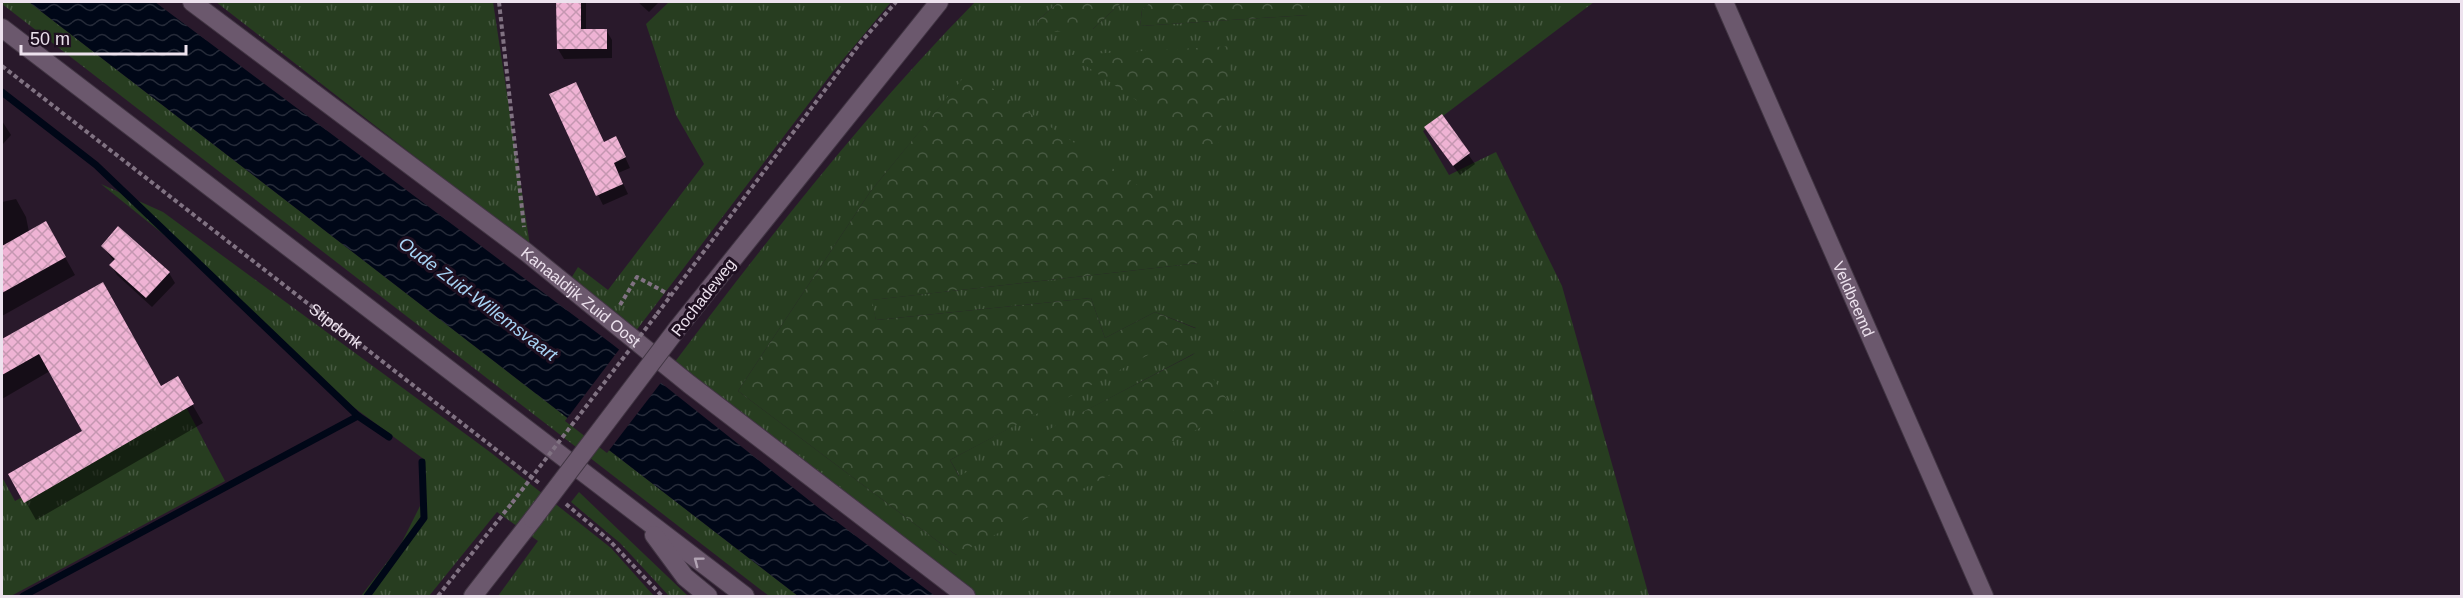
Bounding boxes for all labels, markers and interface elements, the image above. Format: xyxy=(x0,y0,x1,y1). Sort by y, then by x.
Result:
scale bar xyxy=(21,18,186,56)
text: 50 m xyxy=(30,29,70,49)
water label: Oude Zuid-Willemsvaart xyxy=(395,233,562,366)
street label: Kanaaldijk Zuid Oost xyxy=(518,244,644,350)
street label: Rochadeweg xyxy=(668,255,739,339)
street label: Veldbeemd xyxy=(1830,259,1877,339)
street label: Stipdonk xyxy=(306,300,366,352)
one-way arrow xyxy=(694,557,705,568)

